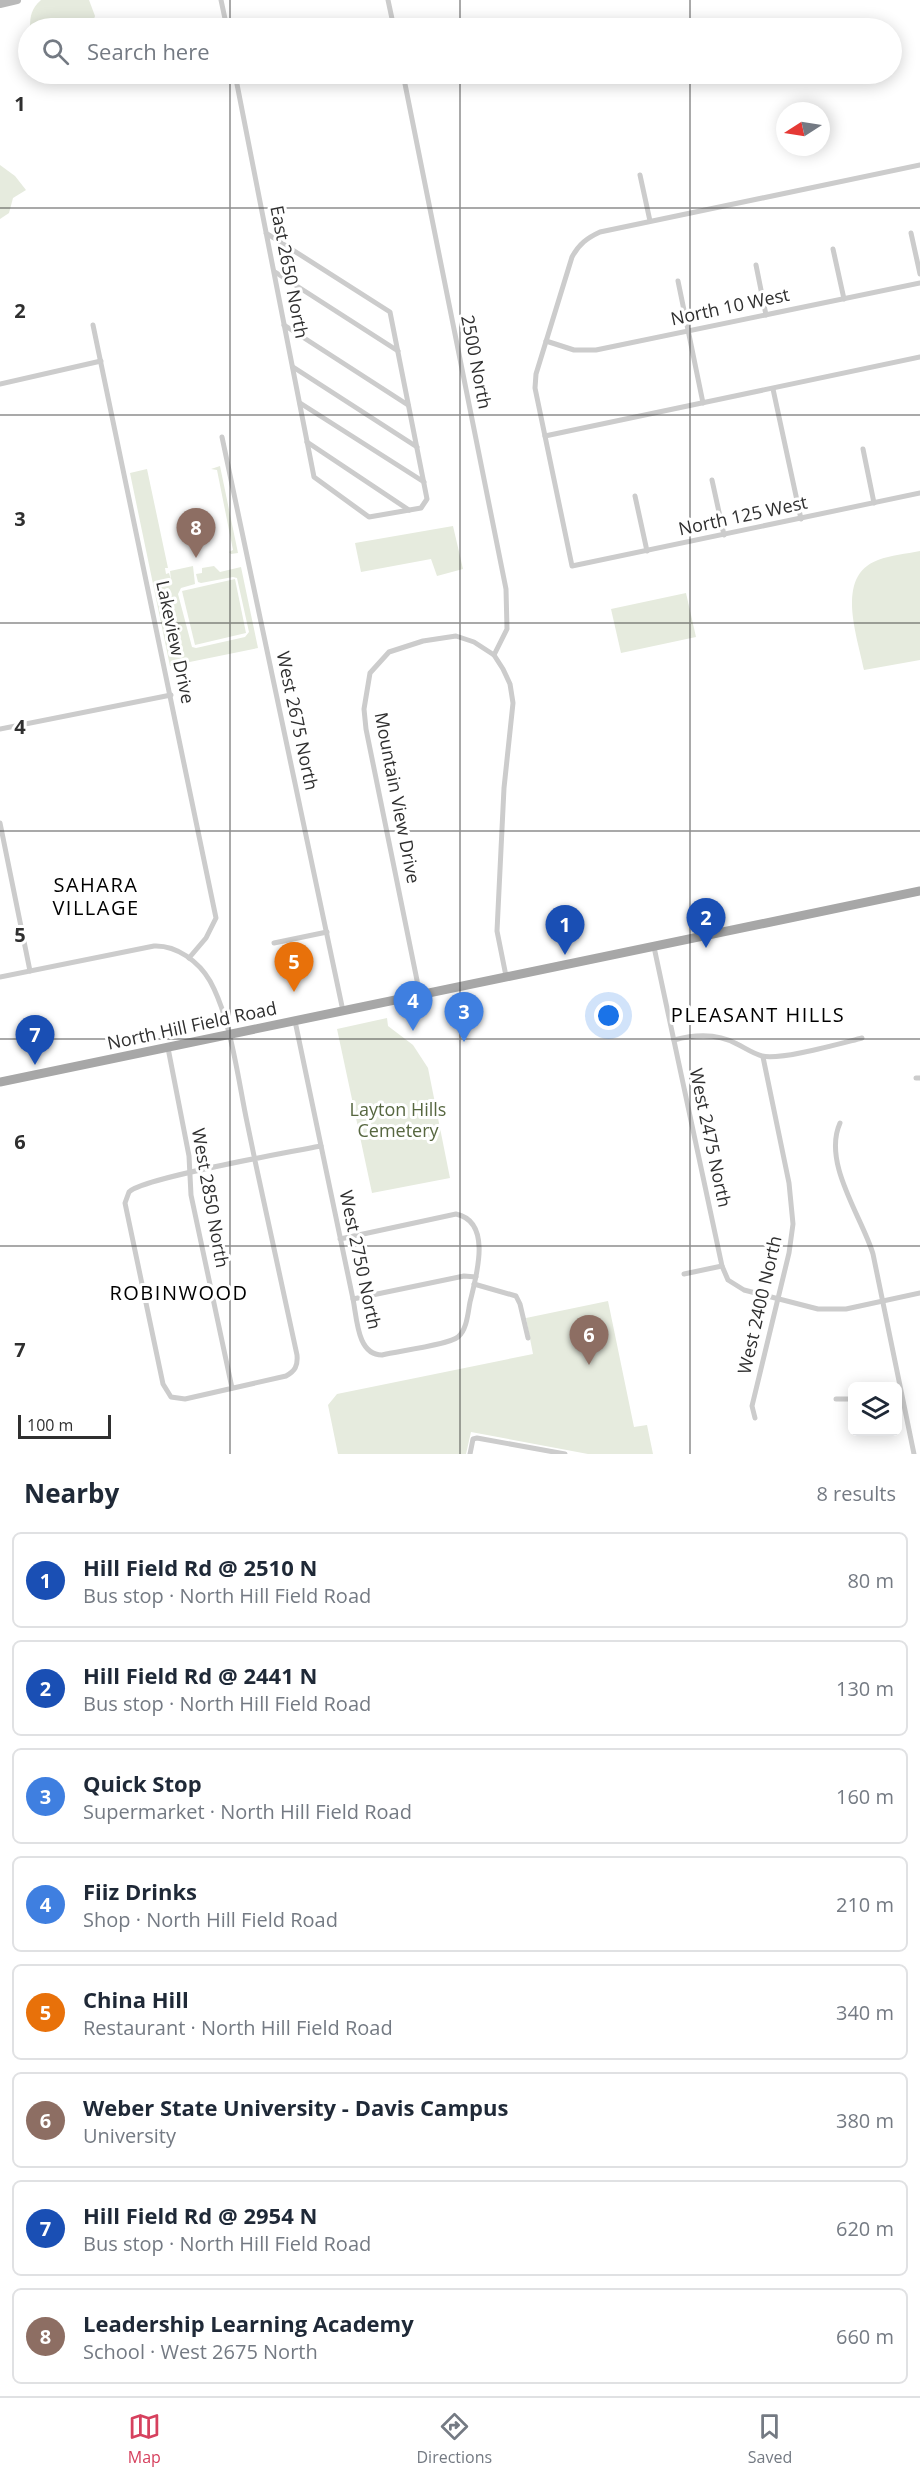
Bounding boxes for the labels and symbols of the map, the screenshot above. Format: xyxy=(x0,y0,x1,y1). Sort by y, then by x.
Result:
text: 1 xyxy=(14,90,26,117)
north arrow xyxy=(776,102,830,156)
street label: East 2650 North xyxy=(265,203,315,340)
street label: North 10 West xyxy=(668,282,791,330)
text: 2 xyxy=(14,297,26,324)
street label: 2500 North xyxy=(456,313,498,411)
street label: North 125 West xyxy=(676,490,809,540)
text: 3 xyxy=(14,505,26,532)
pin: 8 xyxy=(176,508,216,558)
street label: Lakeview Drive xyxy=(151,578,201,706)
street label: West 2675 North xyxy=(272,649,324,792)
street label: Mountain View Drive xyxy=(370,710,426,885)
text: 4 xyxy=(14,713,26,740)
district label: SAHARA VILLAGE xyxy=(52,871,140,921)
pin: 2 xyxy=(686,898,726,948)
pin: 1 xyxy=(546,906,584,955)
text: 5 xyxy=(14,921,26,948)
pin: 5 xyxy=(274,942,314,992)
pin: 4 xyxy=(394,982,432,1031)
pin: 3 xyxy=(444,992,484,1042)
street label: North Hill Field Road xyxy=(105,995,279,1055)
your location xyxy=(594,1001,623,1030)
district label: PLEASANT HILLS xyxy=(671,1001,845,1028)
pin: 7 xyxy=(15,1016,54,1065)
street label: West 2475 North xyxy=(685,1066,737,1209)
park label: Layton Hills Cemetery xyxy=(350,1097,446,1142)
street label: West 2850 North xyxy=(187,1126,235,1270)
text: 6 xyxy=(14,1128,26,1155)
street label: West 2750 North xyxy=(335,1188,387,1331)
street label: West 2400 North xyxy=(731,1233,787,1376)
district label: ROBINWOOD xyxy=(109,1279,249,1306)
pin: 6 xyxy=(570,1316,608,1365)
text: 7 xyxy=(14,1336,26,1363)
scale bar xyxy=(18,1412,111,1440)

